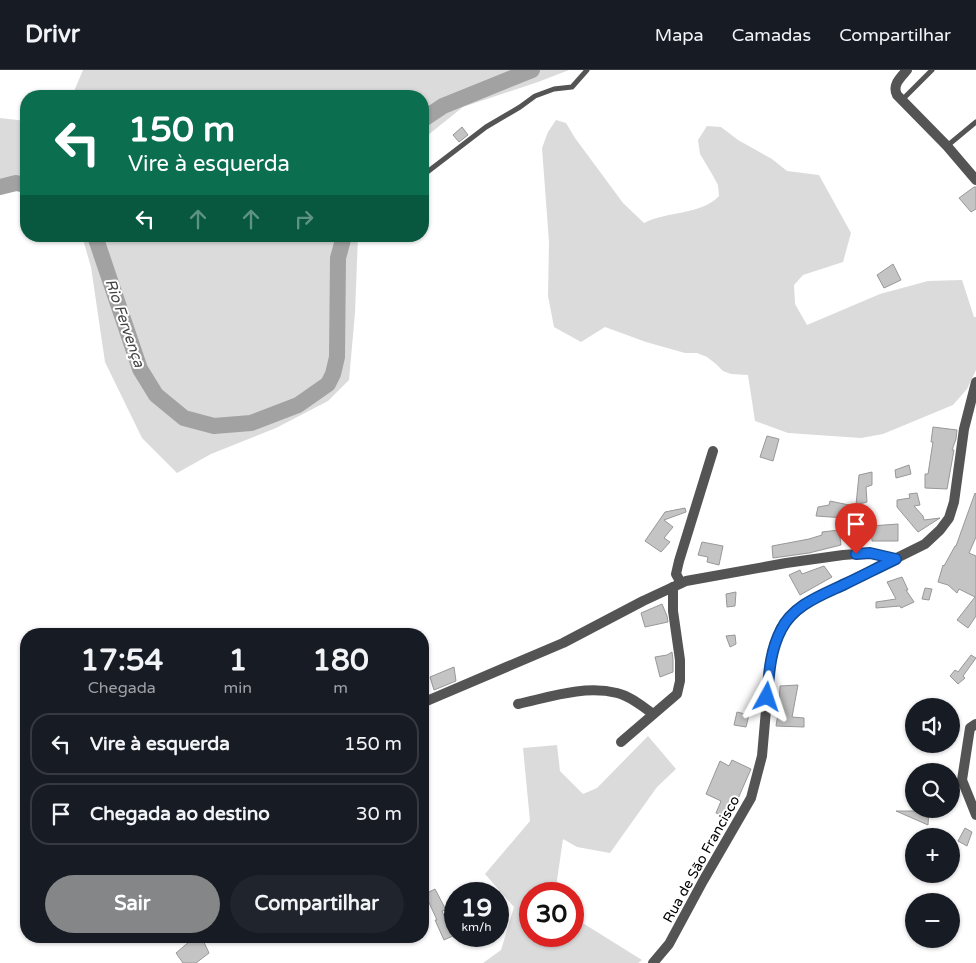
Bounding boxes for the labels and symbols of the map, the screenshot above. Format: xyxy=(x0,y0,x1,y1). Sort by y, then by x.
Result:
water label: Rio Fervença xyxy=(101,277,149,370)
pin xyxy=(835,503,877,554)
position arrow xyxy=(740,670,792,722)
street label: Rua de São Francisco xyxy=(659,793,743,926)
speed limit sign: 30 xyxy=(519,882,584,947)

